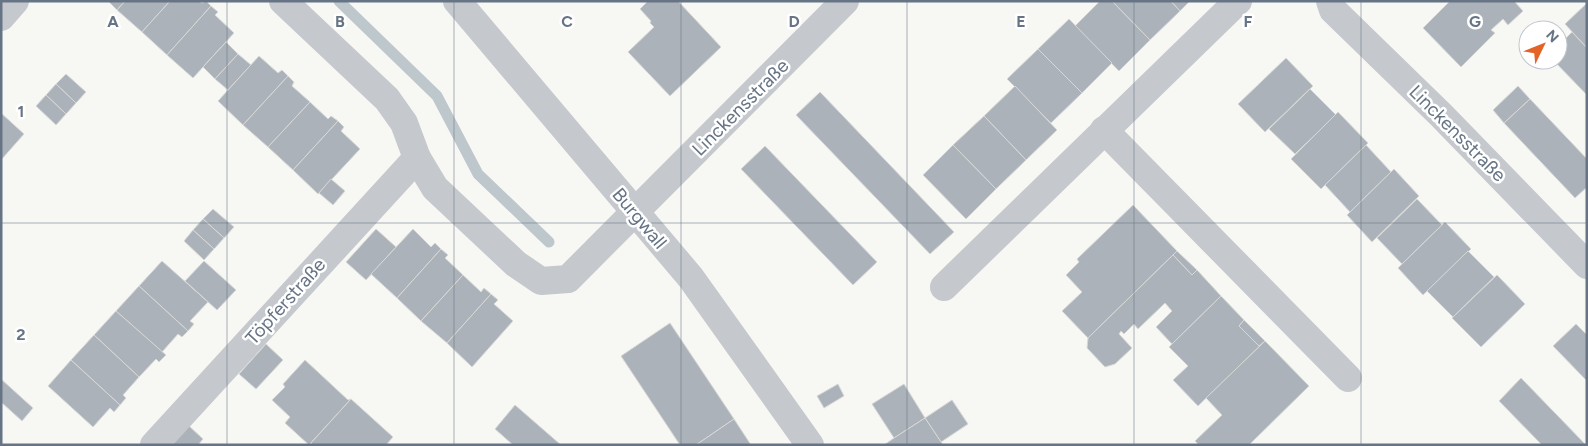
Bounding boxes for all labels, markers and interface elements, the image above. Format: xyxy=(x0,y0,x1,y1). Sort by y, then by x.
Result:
text: A xyxy=(107,12,119,31)
text: B xyxy=(335,12,345,31)
text: C xyxy=(561,12,573,31)
text: D xyxy=(788,12,800,31)
text: E xyxy=(1016,12,1026,31)
text: F xyxy=(1244,12,1253,31)
text: G xyxy=(1469,12,1481,31)
north arrow xyxy=(1518,20,1568,70)
text: N xyxy=(1542,27,1562,46)
street label: Linckensstraße xyxy=(687,54,793,160)
street label: Linckensstraße xyxy=(1405,80,1511,186)
text: 1 xyxy=(18,102,24,121)
street label: Burgwall xyxy=(608,183,672,253)
street label: Töpferstraße xyxy=(241,253,330,349)
text: 2 xyxy=(16,325,26,344)

